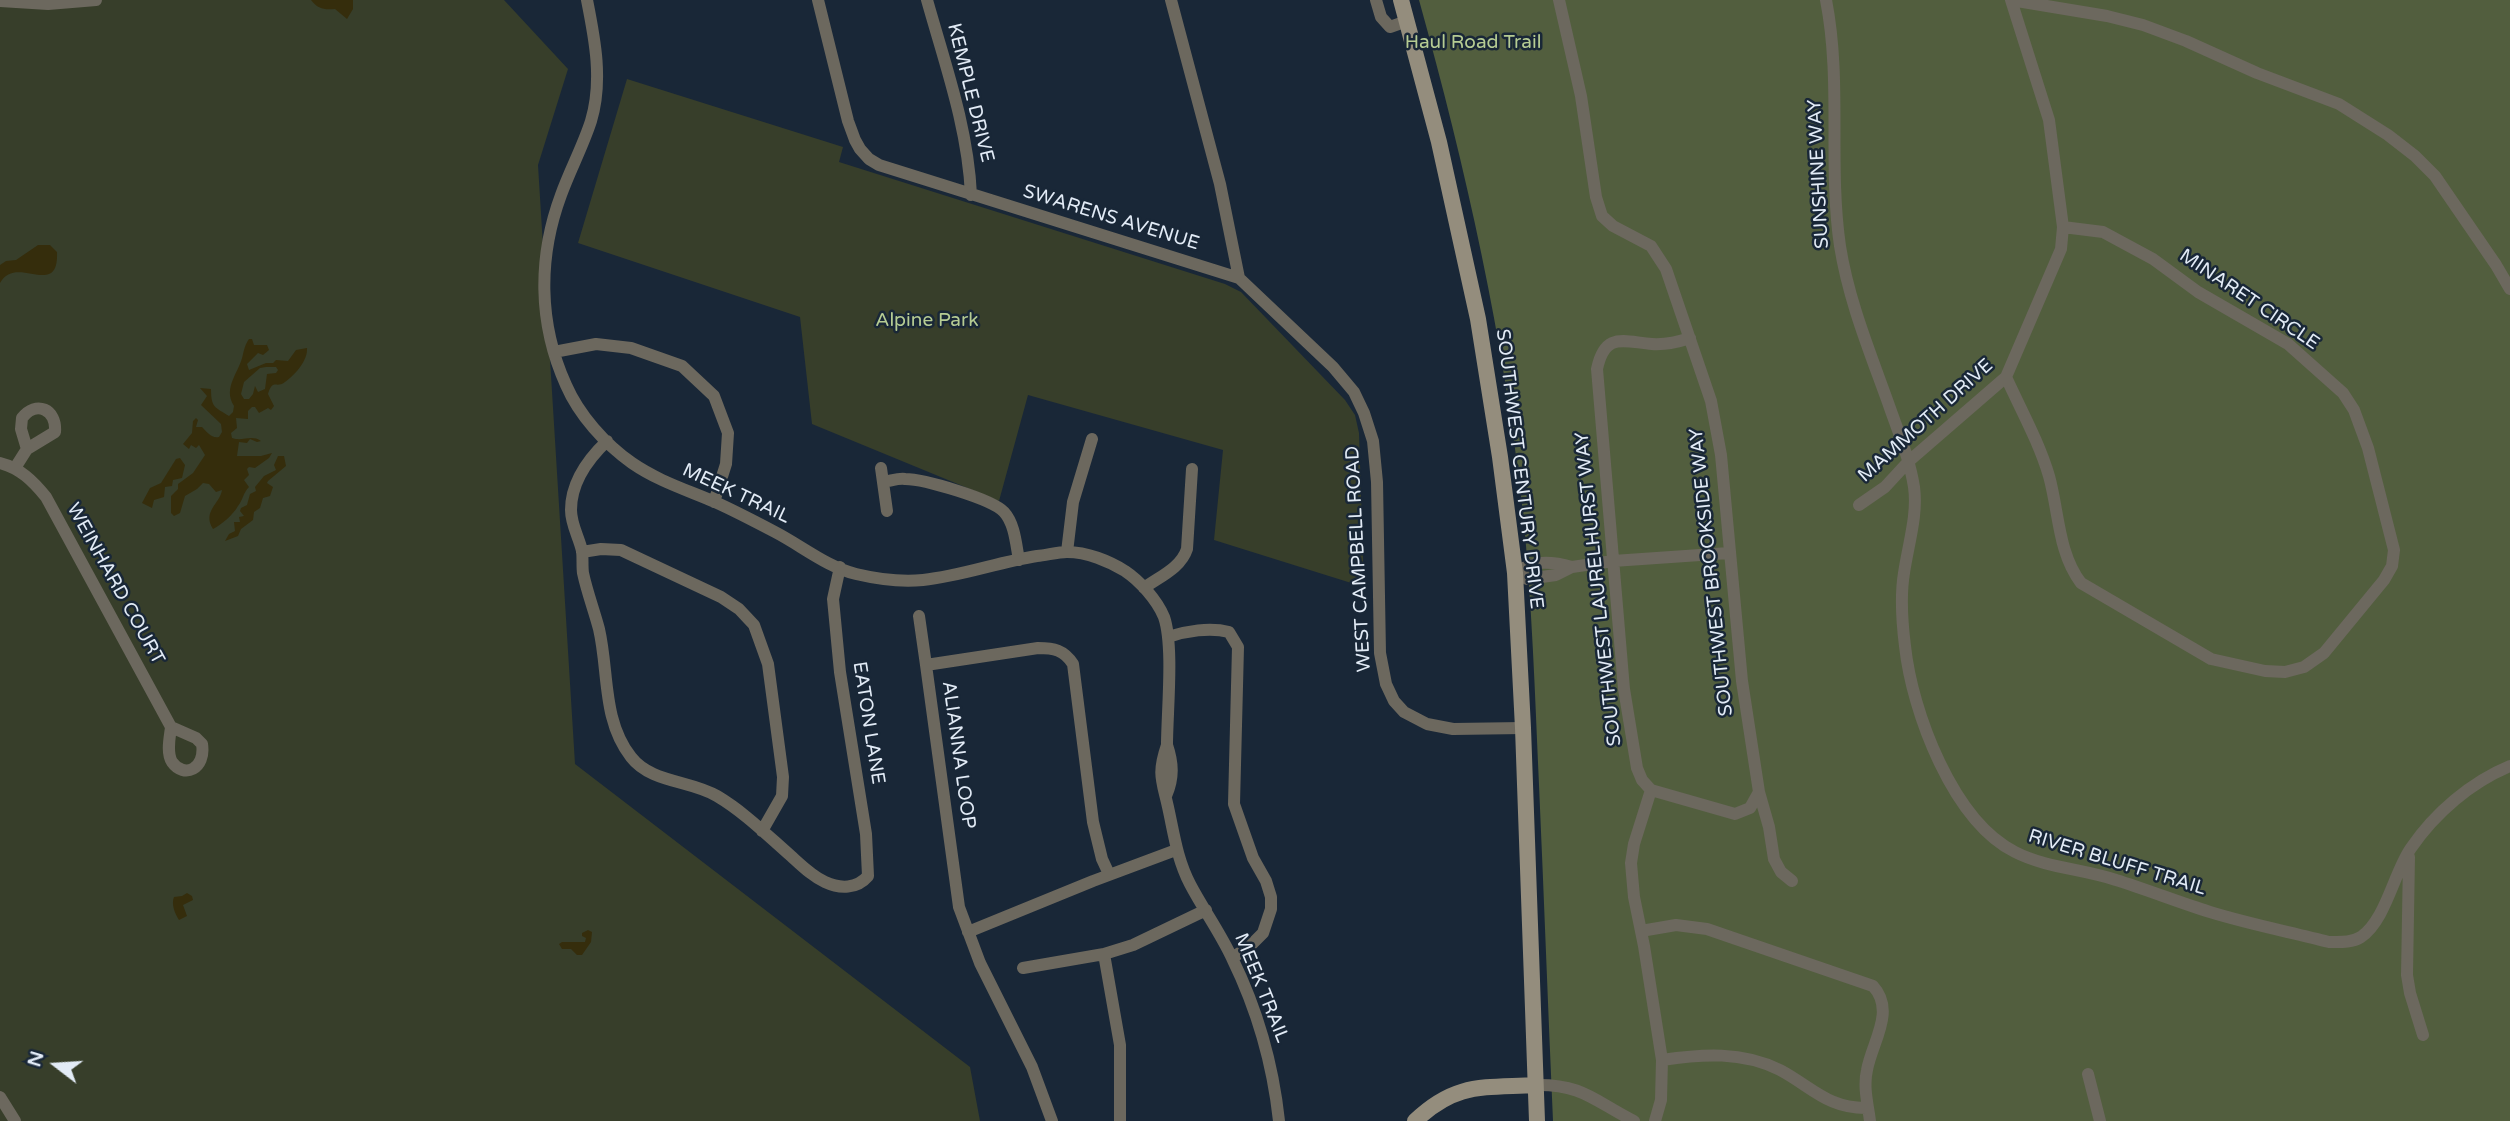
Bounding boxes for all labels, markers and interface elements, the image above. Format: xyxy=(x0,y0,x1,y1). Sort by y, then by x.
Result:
street label: KEMPLE DRIVE xyxy=(942,21,998,165)
park label: Haul Road Trail xyxy=(1405,32,1541,54)
street label: SUNSHINE WAY xyxy=(1804,99,1834,249)
street label: SWARENS AVENUE xyxy=(1020,180,1202,256)
street label: MINARET CIRCLE xyxy=(2175,245,2323,355)
park label: Alpine Park xyxy=(875,310,979,332)
street label: SOUTHWEST CENTURY DRIVE xyxy=(1491,328,1547,610)
street label: MAMMOTH DRIVE xyxy=(1854,354,1998,488)
street label: SOUTHWEST BROOKSIDE WAY xyxy=(1686,427,1738,717)
street label: SOUTHWEST LAURELHURST WAY xyxy=(1571,431,1627,747)
street label: WEST CAMPBELL ROAD xyxy=(1342,445,1376,673)
street label: MEEK TRAIL xyxy=(679,459,793,529)
street label: WEINHARD COURT xyxy=(61,499,169,669)
street label: EATON LANE xyxy=(847,660,889,786)
street label: ALIANNA LOOP xyxy=(936,680,980,830)
street label: RIVER BLUFF TRAIL xyxy=(2025,825,2209,901)
street label: MEEK TRAIL xyxy=(1229,930,1293,1046)
north arrow xyxy=(21,1030,91,1100)
text: N xyxy=(23,1048,49,1069)

